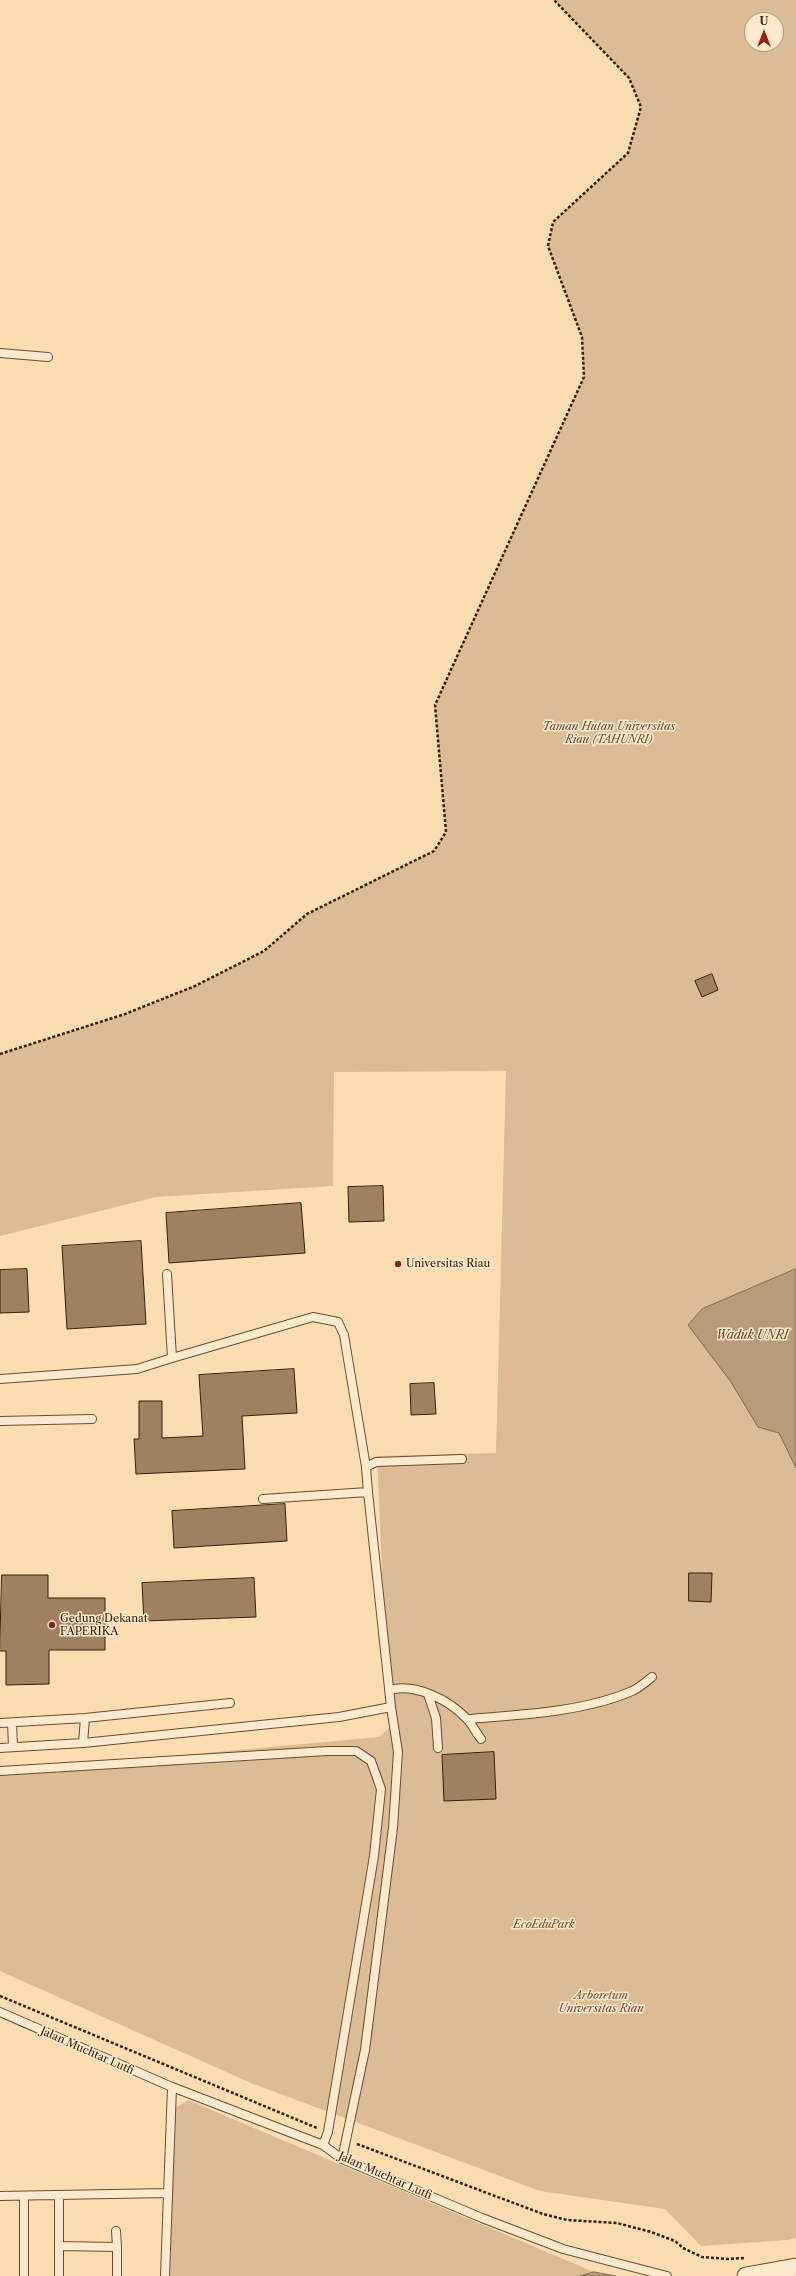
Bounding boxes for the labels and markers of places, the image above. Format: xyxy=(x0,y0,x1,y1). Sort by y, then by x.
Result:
place label: Universitas Riau xyxy=(406,1257,490,1271)
marker: Universitas Riau xyxy=(393,1259,403,1269)
place label: Gedung Dekanat FAPERIKA xyxy=(60,1612,148,1638)
marker: Gedung Dekanat FAPERIKA xyxy=(47,1620,57,1630)

